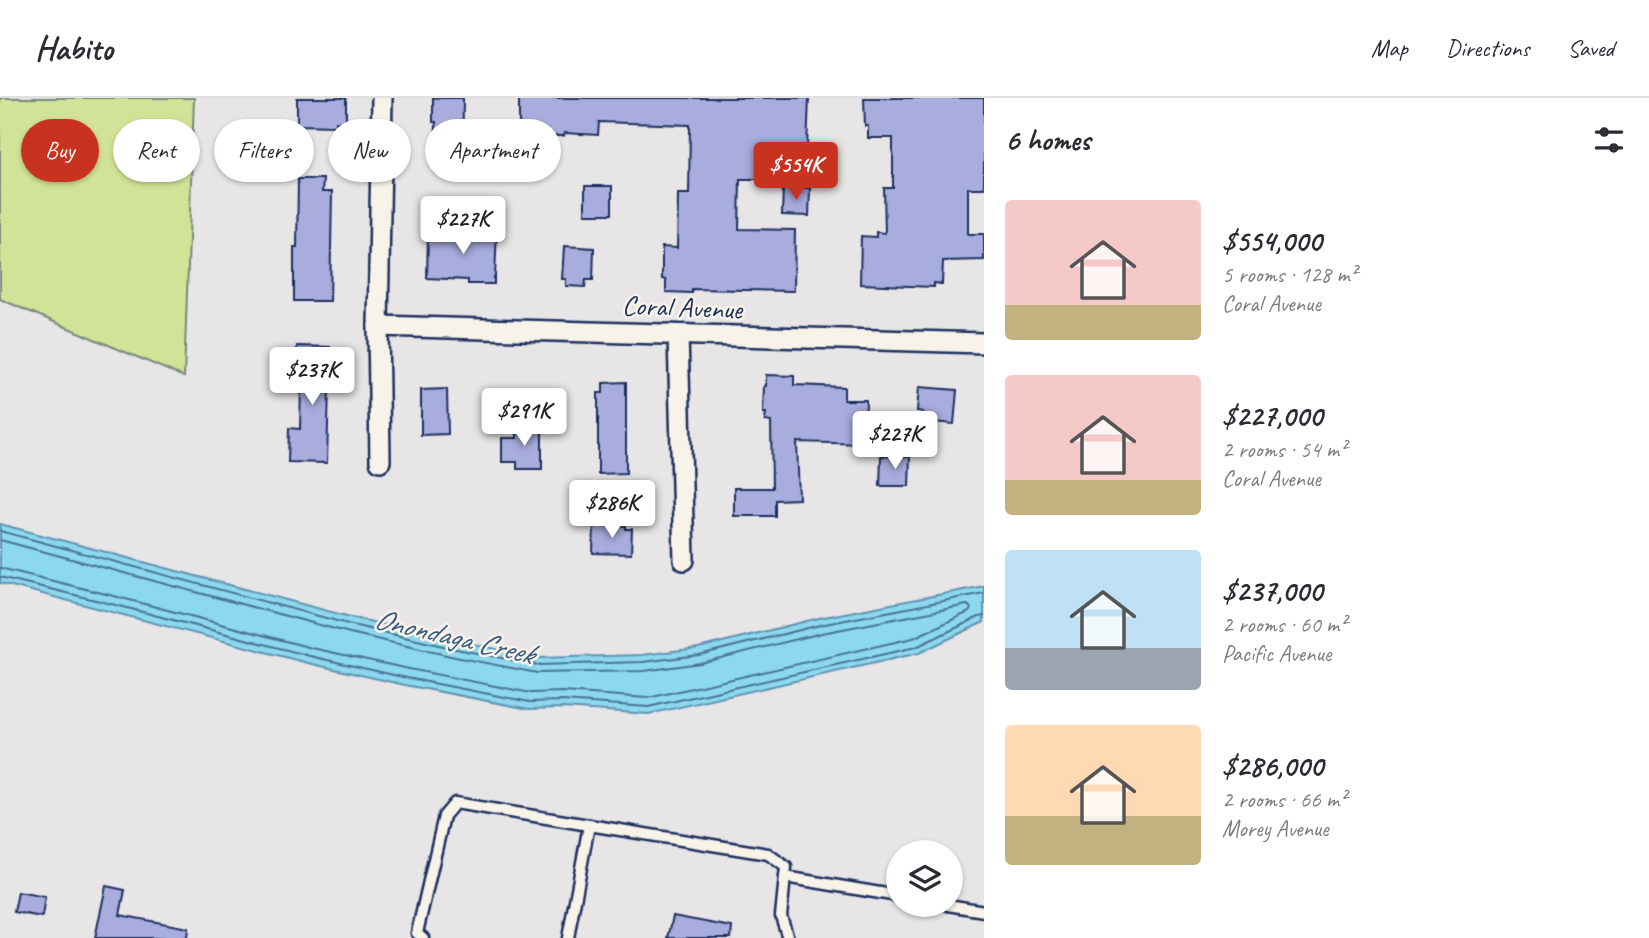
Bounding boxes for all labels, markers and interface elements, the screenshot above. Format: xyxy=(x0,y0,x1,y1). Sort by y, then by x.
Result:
text: Habito xyxy=(35,27,113,69)
text: Map xyxy=(1371,33,1408,63)
text: Directions xyxy=(1446,33,1529,63)
text: Saved xyxy=(1567,33,1614,63)
chip: Buy xyxy=(21,119,99,182)
chip: Rent xyxy=(113,119,200,182)
chip: Filters xyxy=(214,119,314,182)
chip: New xyxy=(328,119,411,182)
chip: Apartment xyxy=(425,119,561,182)
text: 6 homes xyxy=(1005,121,1090,159)
icon: filters xyxy=(1590,121,1628,159)
pin: $554K xyxy=(747,142,845,202)
text: $554K xyxy=(770,150,822,179)
pin: $227K xyxy=(414,197,512,256)
text: $227K xyxy=(437,204,490,233)
text: $554,000 xyxy=(1222,222,1321,260)
icon: home xyxy=(1061,228,1145,312)
text: 5 rooms · 128 m² xyxy=(1222,260,1357,289)
street label: Coral Avenue xyxy=(621,287,745,327)
text: Coral Avenue xyxy=(1222,289,1321,318)
pin: $237K xyxy=(263,348,361,407)
text: $237K xyxy=(286,355,339,384)
pin: $291K xyxy=(475,388,573,448)
text: $291K xyxy=(498,396,550,425)
text: $227,000 xyxy=(1222,397,1322,435)
icon: home xyxy=(1061,403,1145,487)
pin: $227K xyxy=(846,412,944,471)
text: $227K xyxy=(869,419,922,448)
text: 2 rooms · 54 m² xyxy=(1222,435,1346,464)
text: Coral Avenue xyxy=(1222,464,1321,493)
pin: $286K xyxy=(563,480,661,540)
text: $286K xyxy=(585,488,639,517)
text: $237,000 xyxy=(1222,572,1322,610)
icon: home xyxy=(1061,578,1145,662)
water label: Onondaga Creek xyxy=(371,599,543,674)
text: 2 rooms · 60 m² xyxy=(1222,610,1346,639)
text: Pacific Avenue xyxy=(1222,639,1331,668)
text: $286,000 xyxy=(1222,747,1323,785)
icon: home xyxy=(1061,753,1145,837)
text: 2 rooms · 66 m² xyxy=(1222,785,1346,814)
text: Morey Avenue xyxy=(1222,814,1329,843)
map controls xyxy=(886,840,963,917)
button: layers xyxy=(886,840,963,917)

